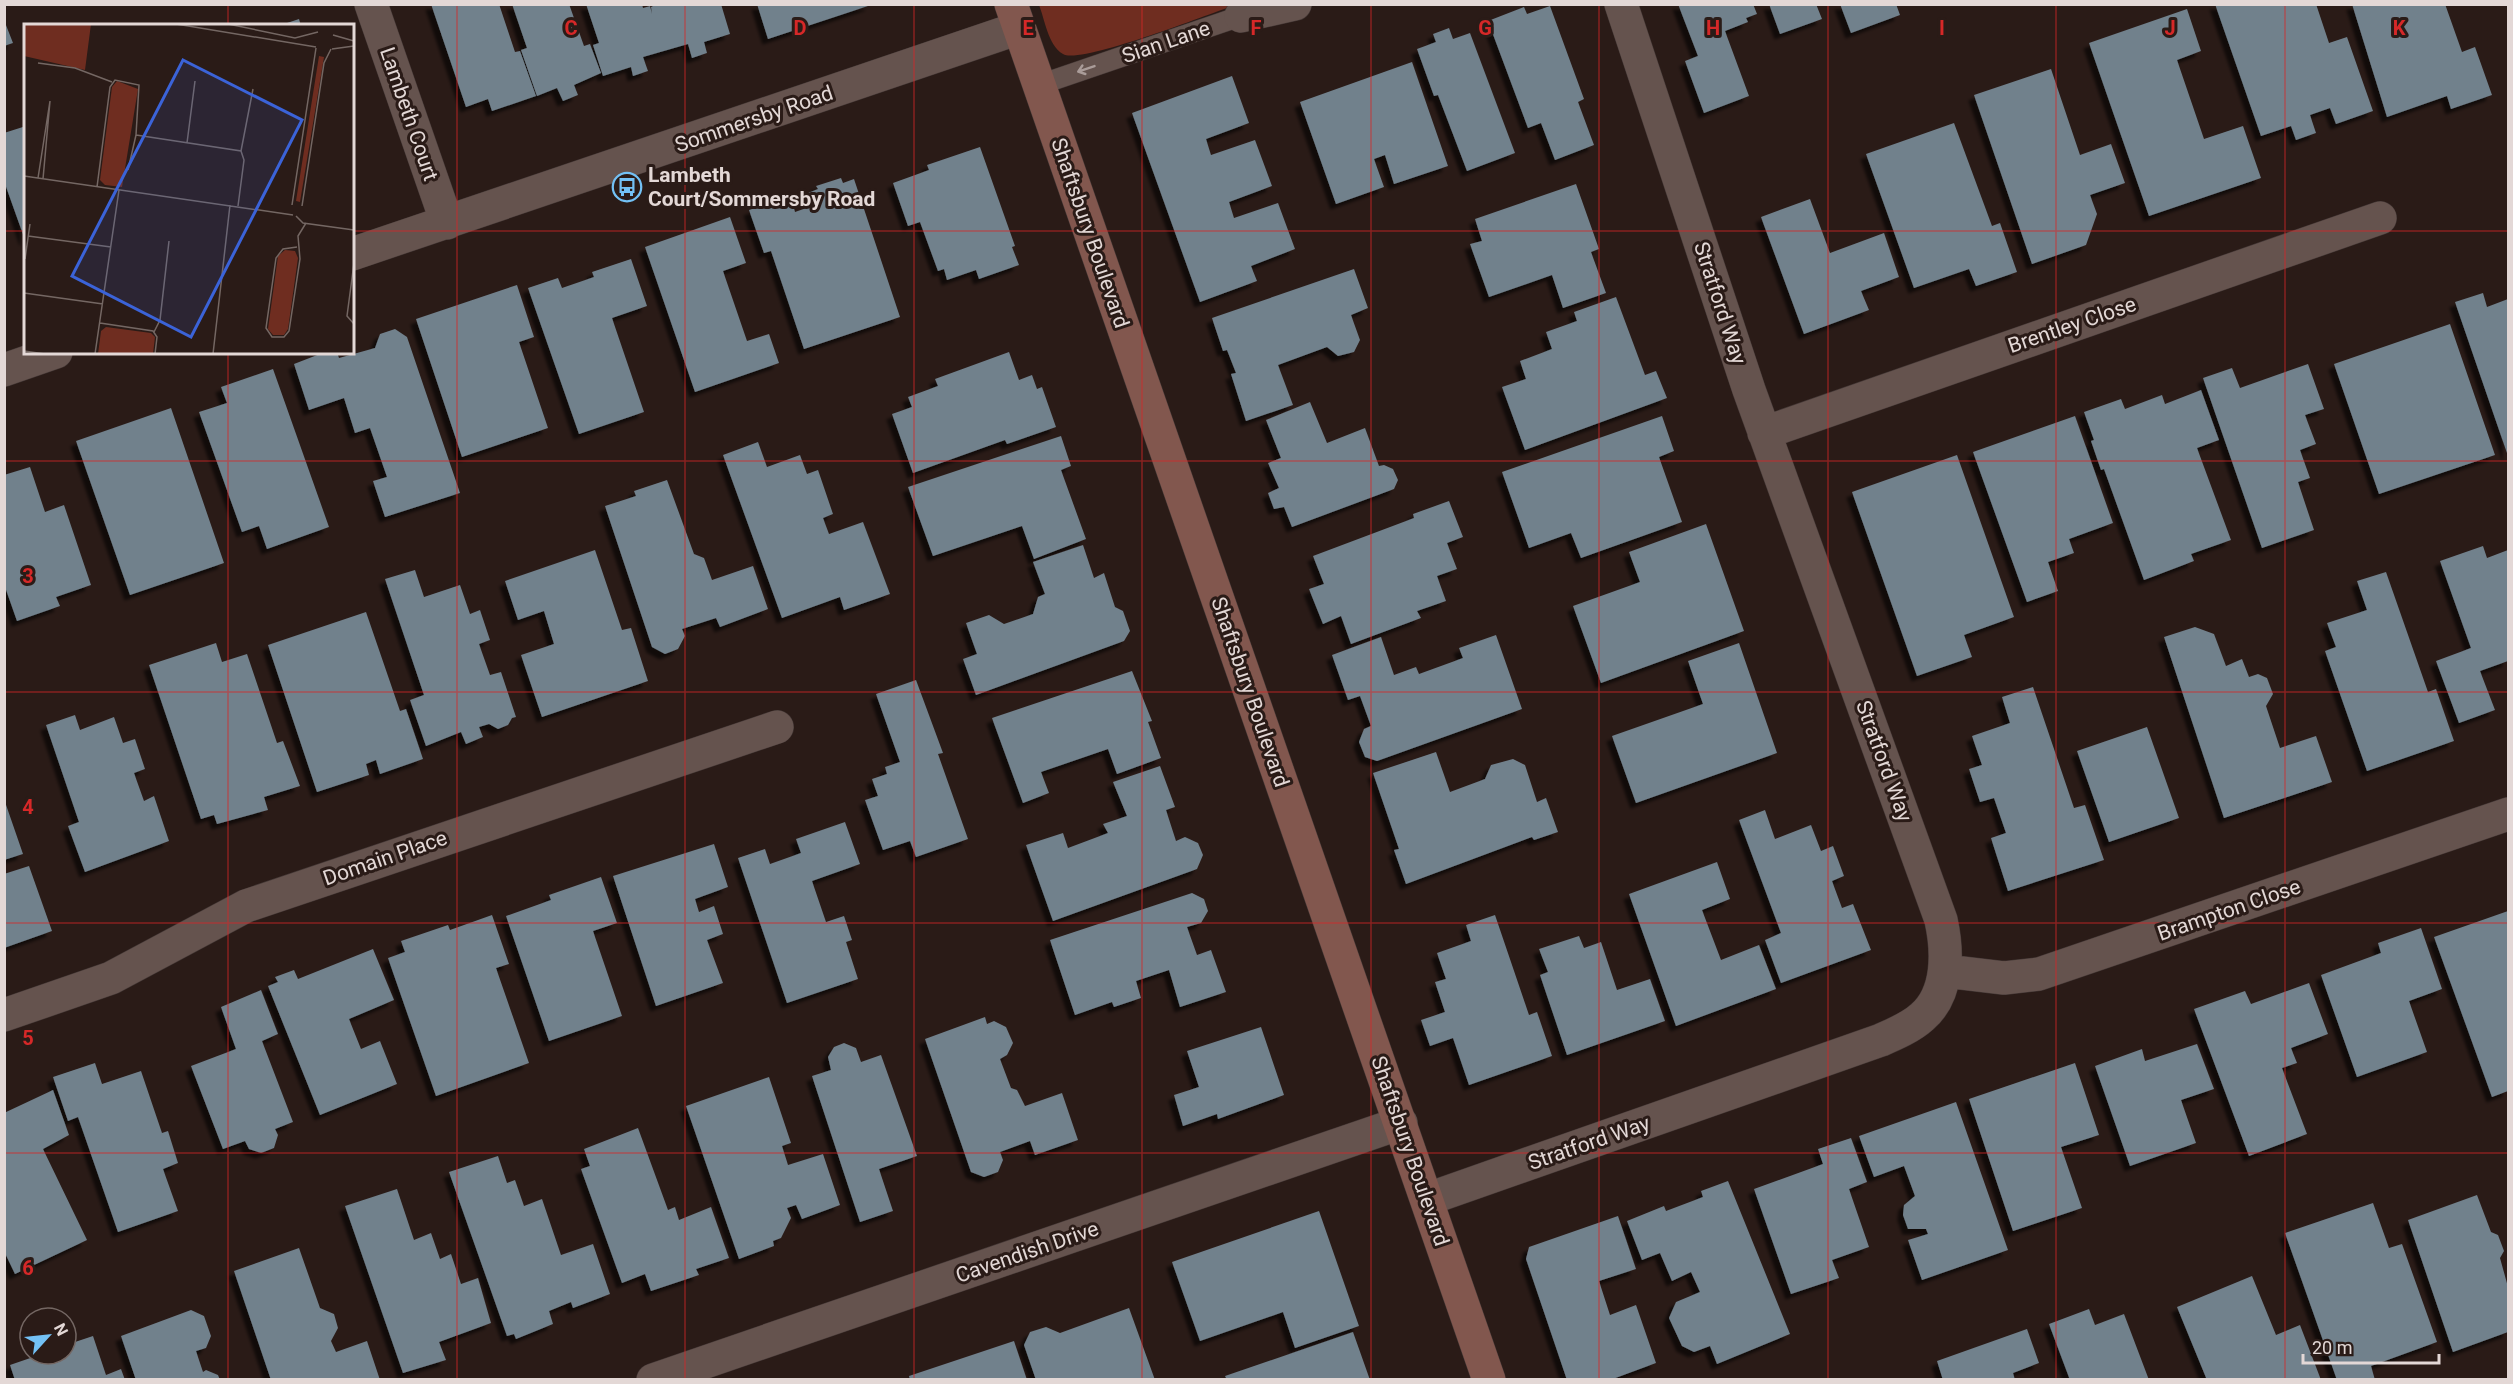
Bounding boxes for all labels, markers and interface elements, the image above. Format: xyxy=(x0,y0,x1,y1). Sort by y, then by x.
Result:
text: C xyxy=(564,16,578,40)
text: D xyxy=(794,16,807,40)
text: E xyxy=(1022,16,1034,40)
street label: Sian Lane xyxy=(1119,16,1213,68)
text: F xyxy=(1251,16,1262,40)
text: G xyxy=(1478,16,1492,40)
text: H xyxy=(1706,16,1720,40)
text: I xyxy=(1939,16,1945,40)
text: J xyxy=(2164,16,2176,40)
text: K xyxy=(2393,16,2406,40)
inset map xyxy=(24,24,354,354)
street label: Lambeth Court xyxy=(375,44,443,184)
one-way arrow xyxy=(1077,64,1096,75)
street label: Sommersby Road xyxy=(672,81,836,157)
street label: Shaftsbury Boulevard xyxy=(1046,135,1134,331)
place label: Lambeth Court/Sommersby Road xyxy=(648,163,875,211)
bus stop icon: Lambeth Court/Sommersby Road xyxy=(611,171,643,203)
street label: Stratford Way xyxy=(1689,239,1751,367)
street label: Brentley Close xyxy=(2005,292,2139,358)
text: 3 xyxy=(22,564,34,588)
street label: Shaftsbury Boulevard xyxy=(1206,594,1294,790)
street label: Stratford Way xyxy=(1851,697,1917,825)
text: 4 xyxy=(22,795,34,819)
street label: Domain Place xyxy=(320,826,450,890)
street label: Brampton Close xyxy=(2154,874,2304,946)
text: 5 xyxy=(22,1026,34,1050)
street label: Shaftsbury Boulevard xyxy=(1366,1053,1454,1249)
street label: Stratford Way xyxy=(1525,1111,1653,1175)
street label: Cavendish Drive xyxy=(952,1216,1102,1288)
text: 6 xyxy=(22,1256,34,1280)
north arrow xyxy=(18,1306,78,1366)
text: N xyxy=(50,1320,72,1339)
scale bar xyxy=(2303,1327,2440,1365)
text: 20 m xyxy=(2312,1337,2352,1358)

